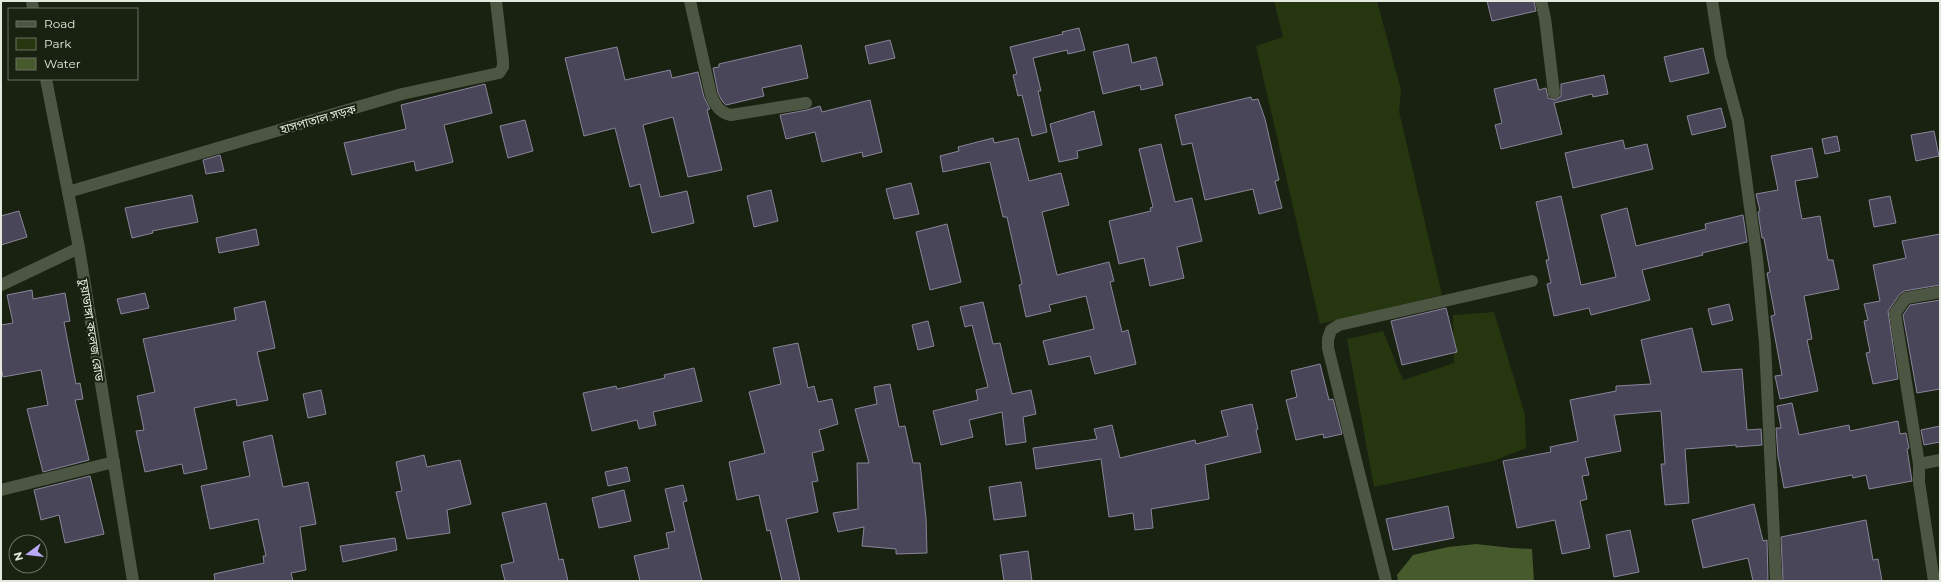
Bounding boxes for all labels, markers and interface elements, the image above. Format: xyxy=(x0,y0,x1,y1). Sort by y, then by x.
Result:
legend xyxy=(8,8,138,80)
text: Road xyxy=(44,16,75,31)
text: Park xyxy=(44,36,72,51)
text: Water xyxy=(44,56,81,71)
street label: হাসপাতাল সড়ক xyxy=(277,101,358,137)
street label: চুয়াডাঙ্গা কলেজ রোড xyxy=(75,277,108,383)
north arrow xyxy=(8,534,48,574)
text: N xyxy=(10,550,26,563)

